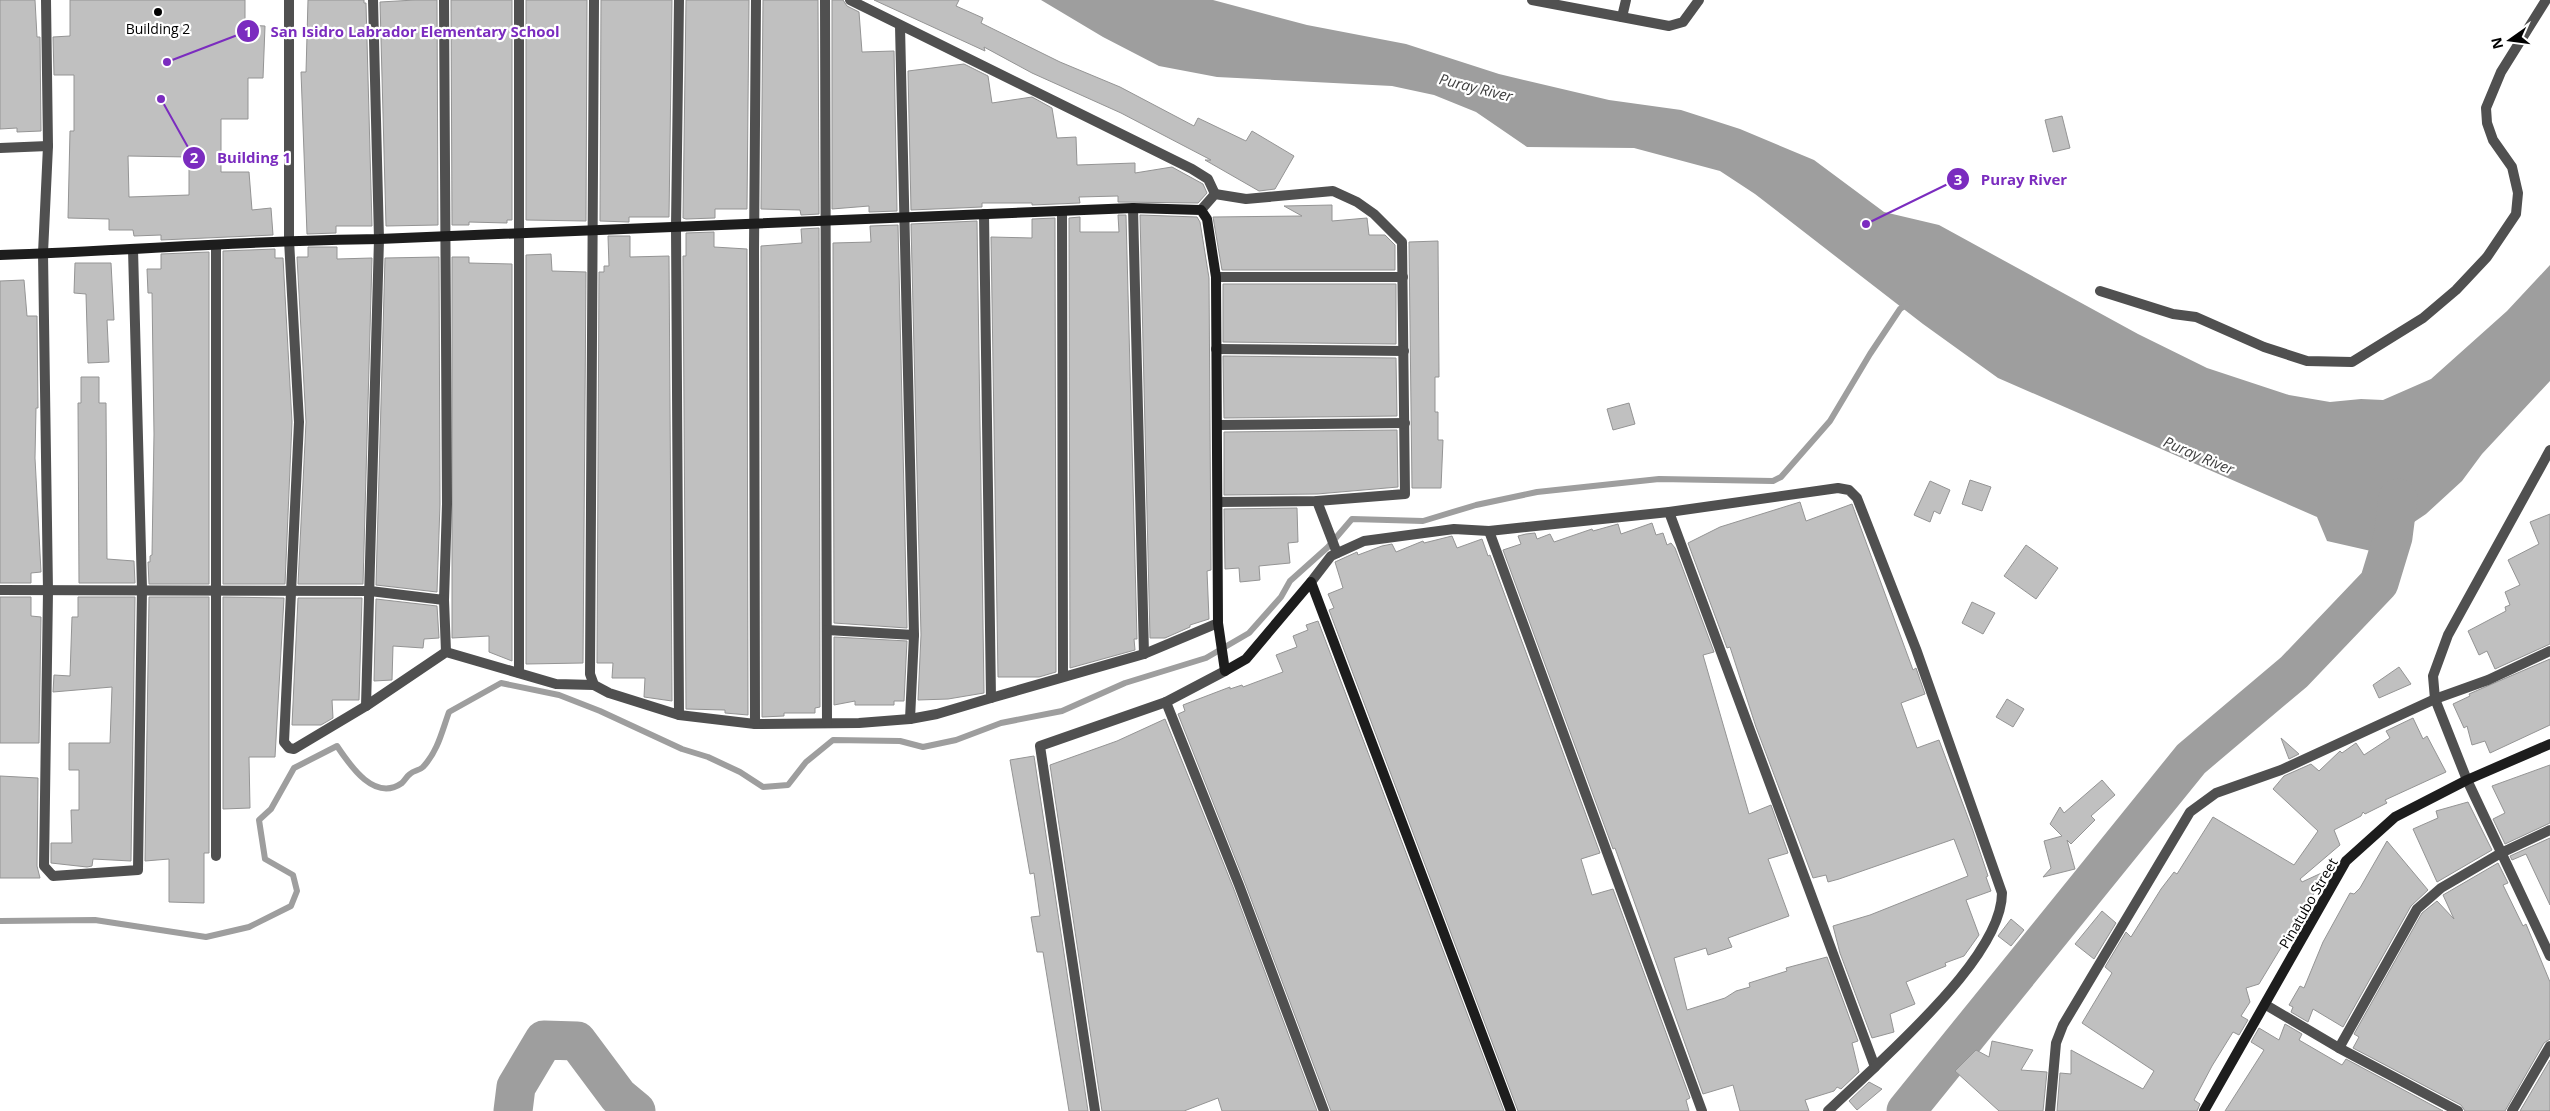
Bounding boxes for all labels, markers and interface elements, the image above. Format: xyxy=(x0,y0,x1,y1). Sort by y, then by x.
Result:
marker: Building 2 xyxy=(152,6,164,18)
north arrow xyxy=(2485,15,2535,65)
callout: San Isidro Labrador Elementary School xyxy=(235,16,569,46)
place label: Building 2 xyxy=(126,19,190,38)
text: 1 xyxy=(244,21,252,41)
text: San Isidro Labrador Elementary School xyxy=(270,21,560,41)
text: N xyxy=(2486,35,2507,51)
water label: Puray River xyxy=(1437,68,1516,106)
callout: Building 1 xyxy=(182,143,301,173)
text: 2 xyxy=(190,147,199,167)
text: Building 1 xyxy=(217,147,291,167)
callout: Puray River xyxy=(1945,164,2077,194)
text: 3 xyxy=(1954,169,1962,189)
text: Puray River xyxy=(1981,169,2067,189)
water label: Puray River xyxy=(2161,431,2238,479)
street label: Pinatubo Street xyxy=(2274,854,2342,952)

